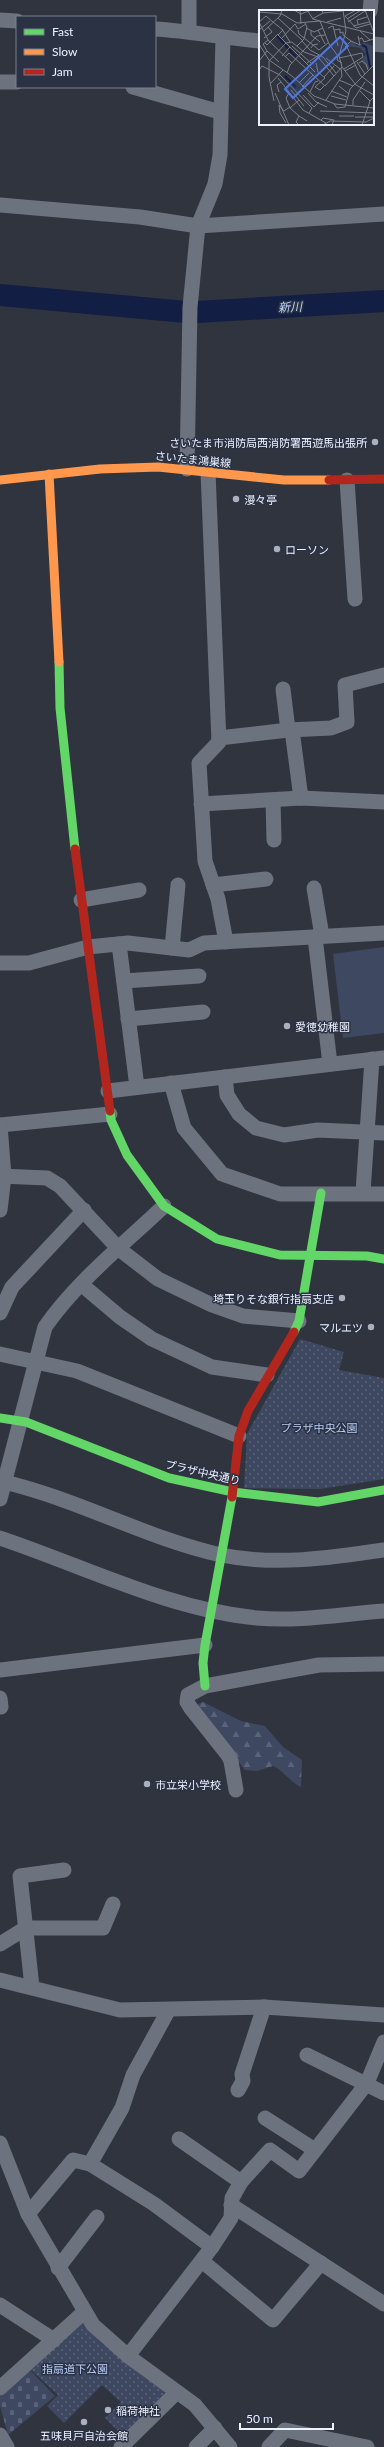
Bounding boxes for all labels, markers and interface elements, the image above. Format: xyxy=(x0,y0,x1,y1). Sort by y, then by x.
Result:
inset map xyxy=(259,10,374,125)
legend xyxy=(16,16,156,88)
text: Fast xyxy=(52,24,74,39)
text: Slow xyxy=(52,44,78,59)
text: Jam xyxy=(52,64,73,79)
water label: 新川 xyxy=(278,299,304,315)
place label: さいたま市消防局西消防署西遊馬出張所 xyxy=(169,436,368,449)
marker: さいたま市消防局西消防署西遊馬出張所 xyxy=(370,437,380,447)
street label: さいたま鴻巣線 xyxy=(154,449,232,469)
place label: 漫々亭 xyxy=(244,493,277,506)
marker: 漫々亭 xyxy=(231,494,241,504)
place label: ローソン xyxy=(285,543,329,556)
marker: ローソン xyxy=(272,544,282,554)
place label: 愛徳幼稚園 xyxy=(295,1020,350,1033)
marker: 愛徳幼稚園 xyxy=(282,1021,292,1031)
place label: 埼玉りそな銀行指扇支店 xyxy=(213,1292,334,1305)
marker: 埼玉りそな銀行指扇支店 xyxy=(337,1293,347,1303)
place label: マルエツ xyxy=(319,1321,363,1334)
marker: マルエツ xyxy=(366,1322,376,1332)
park label: プラザ中央公園 xyxy=(281,1421,358,1434)
street label: プラザ中央通り xyxy=(164,1457,242,1487)
place label: 市立栄小学校 xyxy=(155,1778,221,1791)
marker: 市立栄小学校 xyxy=(142,1779,152,1789)
park label: 指扇道下公園 xyxy=(42,2362,108,2375)
place label: 稲荷神社 xyxy=(116,2404,160,2417)
marker: 稲荷神社 xyxy=(103,2405,113,2415)
scale bar xyxy=(240,2405,333,2431)
text: 50 m xyxy=(246,2411,273,2426)
marker: 五味貝戸自治会館 xyxy=(79,2417,89,2427)
place label: 五味貝戸自治会館 xyxy=(40,2429,128,2442)

